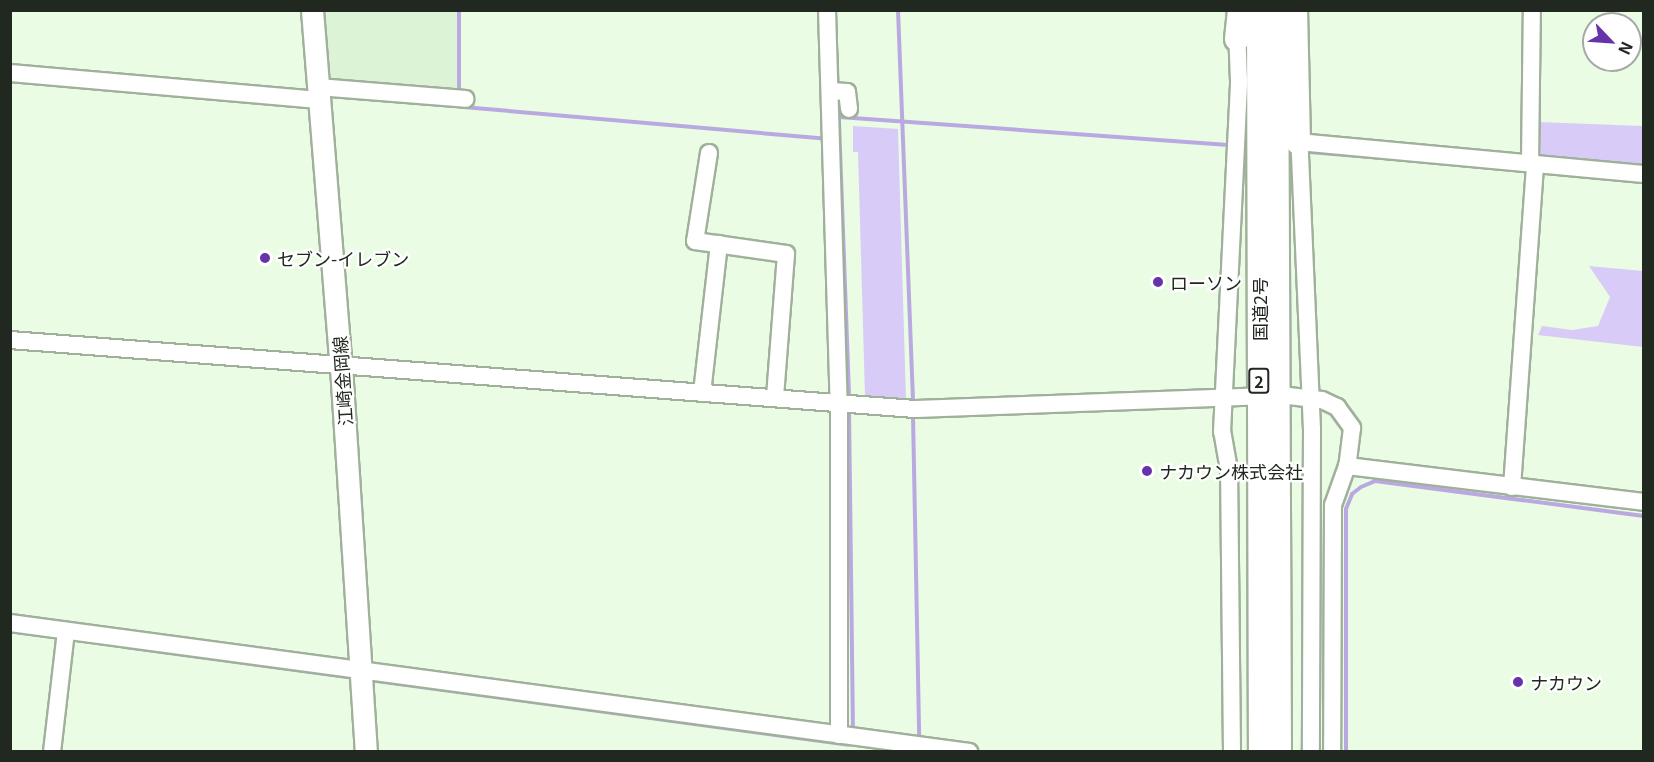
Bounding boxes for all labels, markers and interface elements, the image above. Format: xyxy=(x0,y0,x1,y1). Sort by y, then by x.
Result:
north arrow xyxy=(1582,12,1642,72)
text: N xyxy=(1613,38,1640,59)
place label: セブン-イレブン xyxy=(277,247,409,269)
marker: セブン-イレブン xyxy=(258,251,272,265)
place label: ローソン xyxy=(1170,271,1242,293)
marker: ローソン xyxy=(1151,275,1165,289)
street label: 国道2号 xyxy=(1248,277,1270,341)
street label: 江崎金岡線 xyxy=(328,335,356,427)
road number: 2 xyxy=(1247,368,1271,394)
place label: ナカウン株式会社 xyxy=(1159,460,1303,482)
marker: ナカウン株式会社 xyxy=(1140,464,1154,478)
place label: ナカウン xyxy=(1530,671,1602,693)
marker: ナカウン xyxy=(1511,675,1525,689)

